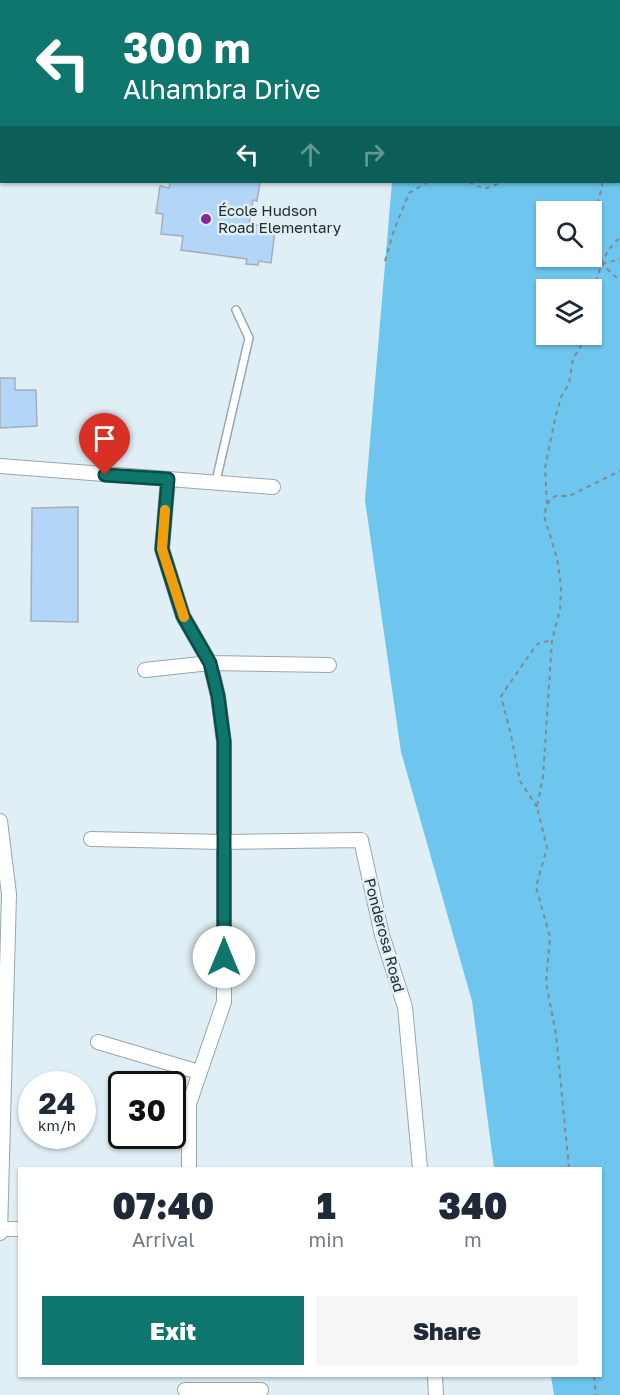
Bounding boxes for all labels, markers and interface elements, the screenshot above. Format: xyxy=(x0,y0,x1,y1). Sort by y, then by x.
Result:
text: 300 m xyxy=(123,22,250,72)
icon: left xyxy=(24,24,102,102)
text: Alhambra Drive xyxy=(123,73,321,105)
icon: left xyxy=(231,138,264,171)
icon: ahead xyxy=(294,138,327,171)
icon: right xyxy=(357,138,390,171)
place label: École Hudson Road Elementary xyxy=(218,201,342,236)
map controls xyxy=(536,201,602,345)
button: search xyxy=(536,201,602,267)
marker: École Hudson Road Elementary xyxy=(199,212,213,226)
button: layers xyxy=(536,279,602,345)
pin xyxy=(79,413,130,475)
icon: arrive xyxy=(88,422,121,455)
street label: Ponderosa Road xyxy=(361,876,409,994)
position arrow xyxy=(192,925,256,989)
speed limit sign: 30 xyxy=(108,1071,186,1149)
text: 24 xyxy=(38,1085,76,1121)
text: km/h xyxy=(38,1116,76,1134)
text: 07:40 xyxy=(112,1184,214,1227)
text: 1 xyxy=(317,1184,336,1227)
text: 340 xyxy=(438,1184,508,1227)
text: Arrival xyxy=(132,1227,195,1251)
text: min xyxy=(309,1227,344,1251)
text: m xyxy=(464,1227,482,1251)
button: Exit xyxy=(42,1296,304,1365)
button: Share xyxy=(316,1296,578,1365)

